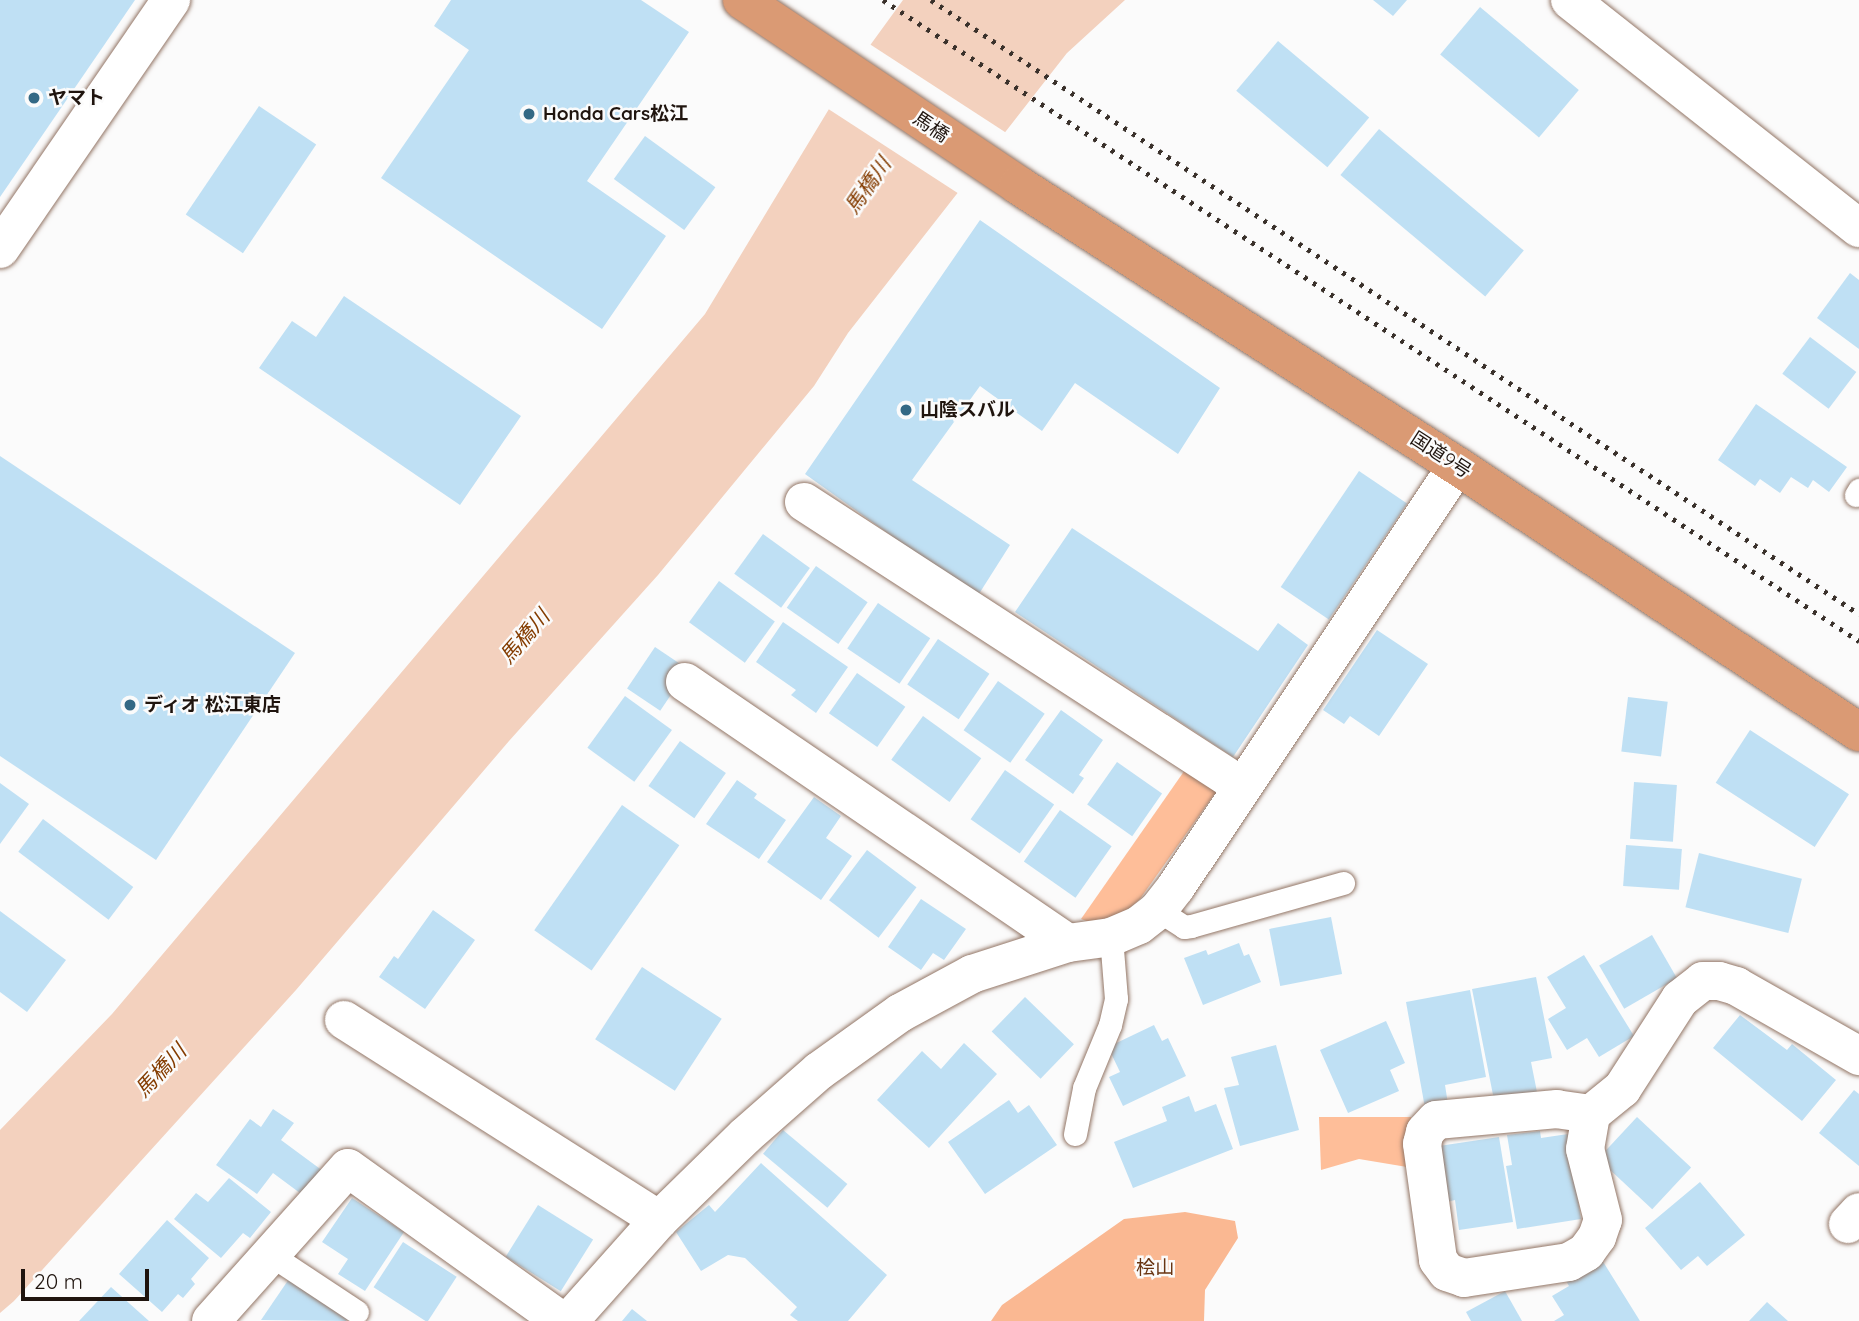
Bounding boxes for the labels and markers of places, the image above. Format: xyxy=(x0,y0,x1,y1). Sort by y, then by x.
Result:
place label: ヤマト xyxy=(48,87,105,109)
marker: ヤマト xyxy=(26,90,42,106)
place label: Honda Cars松江 xyxy=(543,103,688,125)
marker: Honda Cars松江 xyxy=(521,106,537,122)
place label: 山陰スバル xyxy=(920,399,1015,421)
marker: 山陰スバル xyxy=(898,402,914,418)
place label: ディオ 松江東店 xyxy=(144,694,282,716)
marker: ディオ 松江東店 xyxy=(122,697,138,713)

